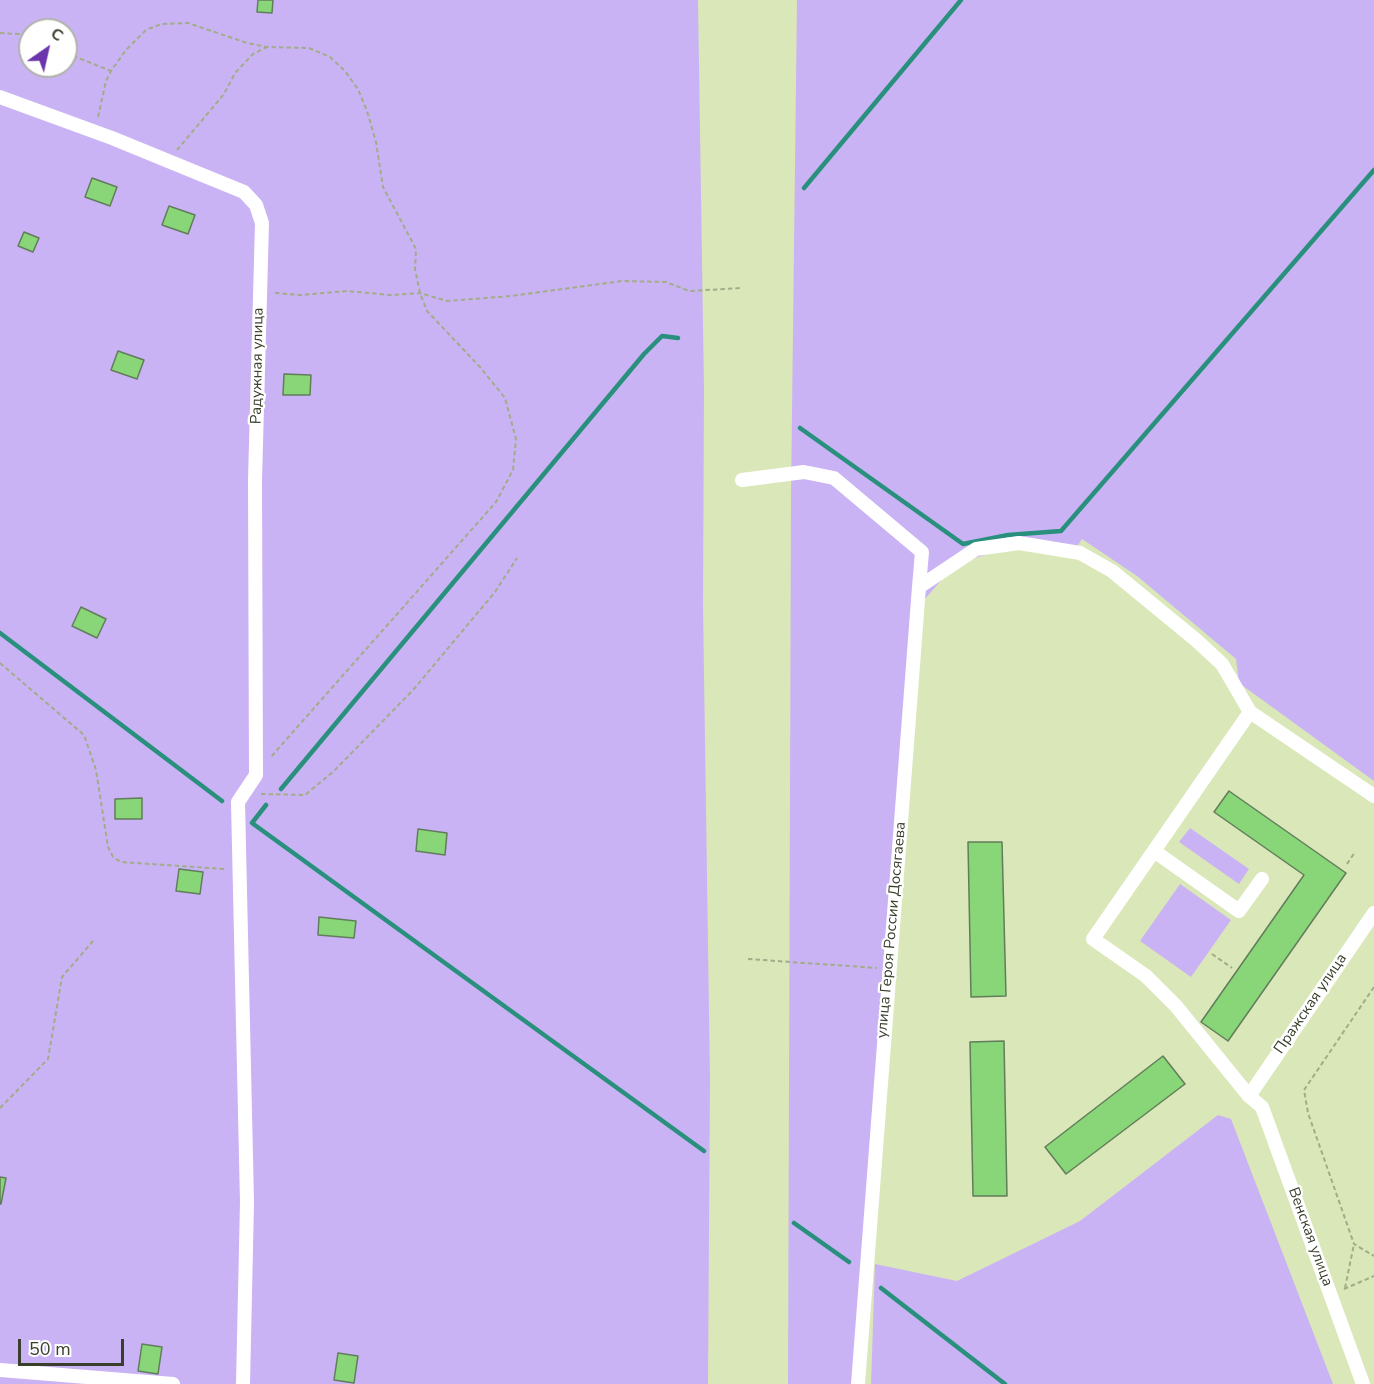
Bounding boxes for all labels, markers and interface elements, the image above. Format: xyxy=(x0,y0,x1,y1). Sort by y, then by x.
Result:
north arrow xyxy=(18,18,78,78)
text: С xyxy=(46,23,68,47)
street label: Радужная улица xyxy=(248,308,268,424)
street label: улица Героя России Досягаева xyxy=(874,821,910,1039)
street label: Пражская улица xyxy=(1271,950,1351,1058)
street label: Венская улица xyxy=(1284,1185,1336,1289)
scale bar xyxy=(21,1327,128,1365)
text: 50 m xyxy=(29,1337,71,1361)

